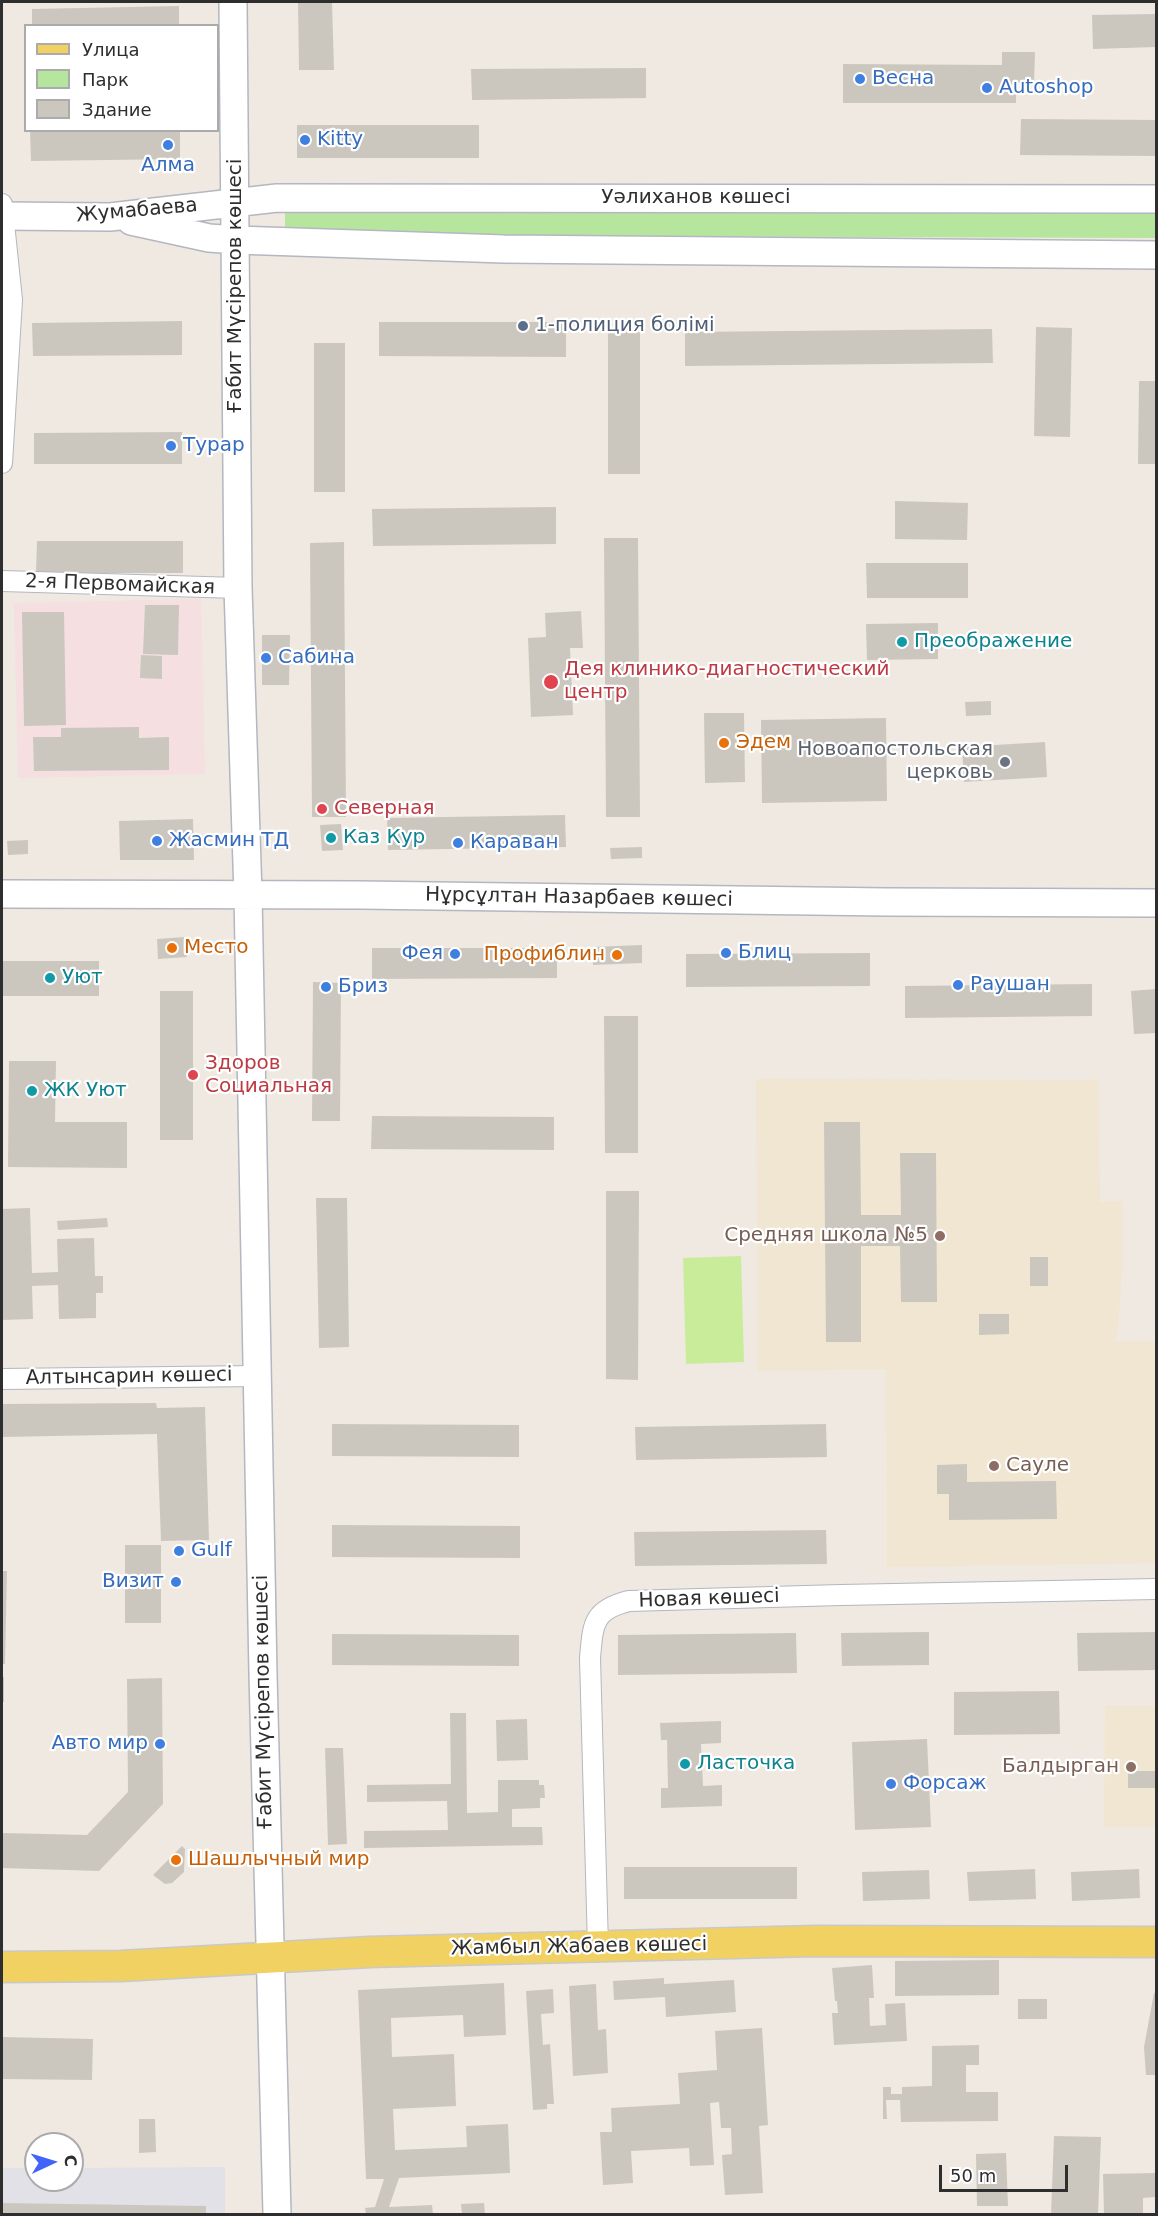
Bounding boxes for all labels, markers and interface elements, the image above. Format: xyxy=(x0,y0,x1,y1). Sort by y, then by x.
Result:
legend xyxy=(24,24,219,132)
text: Улица xyxy=(82,39,139,60)
place label: Весна xyxy=(872,67,934,91)
text: Парк xyxy=(82,69,129,90)
marker: Весна xyxy=(853,72,867,86)
place label: Autoshop xyxy=(999,76,1093,100)
marker: Autoshop xyxy=(980,81,994,95)
text: Здание xyxy=(82,99,152,120)
place label: Kitty xyxy=(317,128,363,152)
marker: Kitty xyxy=(298,133,312,147)
marker: Алма xyxy=(161,138,175,152)
place label: Алма xyxy=(141,154,195,178)
street label: Ғабит Мүсірепов көшесі xyxy=(224,159,248,413)
street label: Уәлиханов көшесі xyxy=(601,186,791,210)
street label: Жумабаева xyxy=(75,194,199,228)
place label: 1-полиция болiмi xyxy=(535,314,715,338)
marker: 1-полиция болiмi xyxy=(516,319,530,333)
place label: Турар xyxy=(183,434,245,458)
marker: Турар xyxy=(164,439,178,453)
street label: 2-я Первомайская xyxy=(25,570,215,600)
place label: Преображение xyxy=(914,630,1072,654)
marker: Преображение xyxy=(895,635,909,649)
place label: Сабина xyxy=(278,646,355,670)
marker: Сабина xyxy=(259,651,273,665)
place label: Дея клинико-диагностический центр xyxy=(564,658,890,705)
marker: Дея клинико-диагностический центр xyxy=(542,673,560,691)
place label: Эдем xyxy=(736,731,791,755)
marker: Эдем xyxy=(717,736,731,750)
place label: Новоапостольская церковь xyxy=(797,738,993,785)
marker: Новоапостольская церковь xyxy=(998,755,1012,769)
place label: Северная xyxy=(334,797,434,821)
marker: Северная xyxy=(315,802,329,816)
place label: Каз Кур xyxy=(343,826,425,850)
place label: Жасмин ТД xyxy=(169,829,289,853)
marker: Каз Кур xyxy=(324,831,338,845)
place label: Караван xyxy=(470,831,559,855)
marker: Жасмин ТД xyxy=(150,834,164,848)
marker: Караван xyxy=(451,836,465,850)
street label: Нұрсұлтан Назарбаев көшесі xyxy=(425,883,733,913)
place label: Место xyxy=(184,936,248,960)
marker: Место xyxy=(165,941,179,955)
place label: Блиц xyxy=(738,941,791,965)
place label: Фея xyxy=(401,942,443,966)
place label: Профиблин xyxy=(484,943,605,967)
marker: Блиц xyxy=(719,946,733,960)
marker: Фея xyxy=(448,947,462,961)
marker: Профиблин xyxy=(610,948,624,962)
place label: Уют xyxy=(62,966,103,990)
marker: Уют xyxy=(43,971,57,985)
place label: Раушан xyxy=(970,973,1050,997)
place label: Бриз xyxy=(338,975,388,999)
marker: Раушан xyxy=(951,978,965,992)
marker: Бриз xyxy=(319,980,333,994)
place label: Здоров Социальная xyxy=(205,1052,332,1099)
marker: Здоров Социальная xyxy=(186,1068,200,1082)
place label: ЖК Уют xyxy=(44,1079,127,1103)
marker: ЖК Уют xyxy=(25,1084,39,1098)
place label: Средняя школа №5 xyxy=(724,1224,928,1248)
marker: Средняя школа №5 xyxy=(933,1229,947,1243)
street label: Алтынсарин көшесі xyxy=(25,1363,233,1391)
place label: Сауле xyxy=(1006,1454,1069,1478)
marker: Сауле xyxy=(987,1459,1001,1473)
place label: Gulf xyxy=(191,1539,232,1563)
marker: Gulf xyxy=(172,1544,186,1558)
place label: Визит xyxy=(102,1570,164,1594)
street label: Ғабит Мүсірепов көшесі xyxy=(250,1574,278,1830)
marker: Визит xyxy=(169,1575,183,1589)
street label: Новая көшесі xyxy=(638,1585,780,1613)
place label: Авто мир xyxy=(52,1732,148,1756)
marker: Авто мир xyxy=(153,1737,167,1751)
place label: Ласточка xyxy=(697,1752,795,1776)
place label: Балдырган xyxy=(1002,1755,1119,1779)
marker: Ласточка xyxy=(678,1757,692,1771)
marker: Балдырган xyxy=(1124,1760,1138,1774)
place label: Форсаж xyxy=(903,1772,986,1796)
marker: Форсаж xyxy=(884,1777,898,1791)
place label: Шашлычный мир xyxy=(188,1848,369,1872)
marker: Шашлычный мир xyxy=(169,1853,183,1867)
street label: Жамбыл Жабаев көшесі xyxy=(451,1933,707,1961)
north arrow xyxy=(24,2132,84,2192)
scale bar xyxy=(942,2153,1071,2191)
text: С xyxy=(61,2154,80,2167)
text: 50 m xyxy=(950,2165,996,2186)

